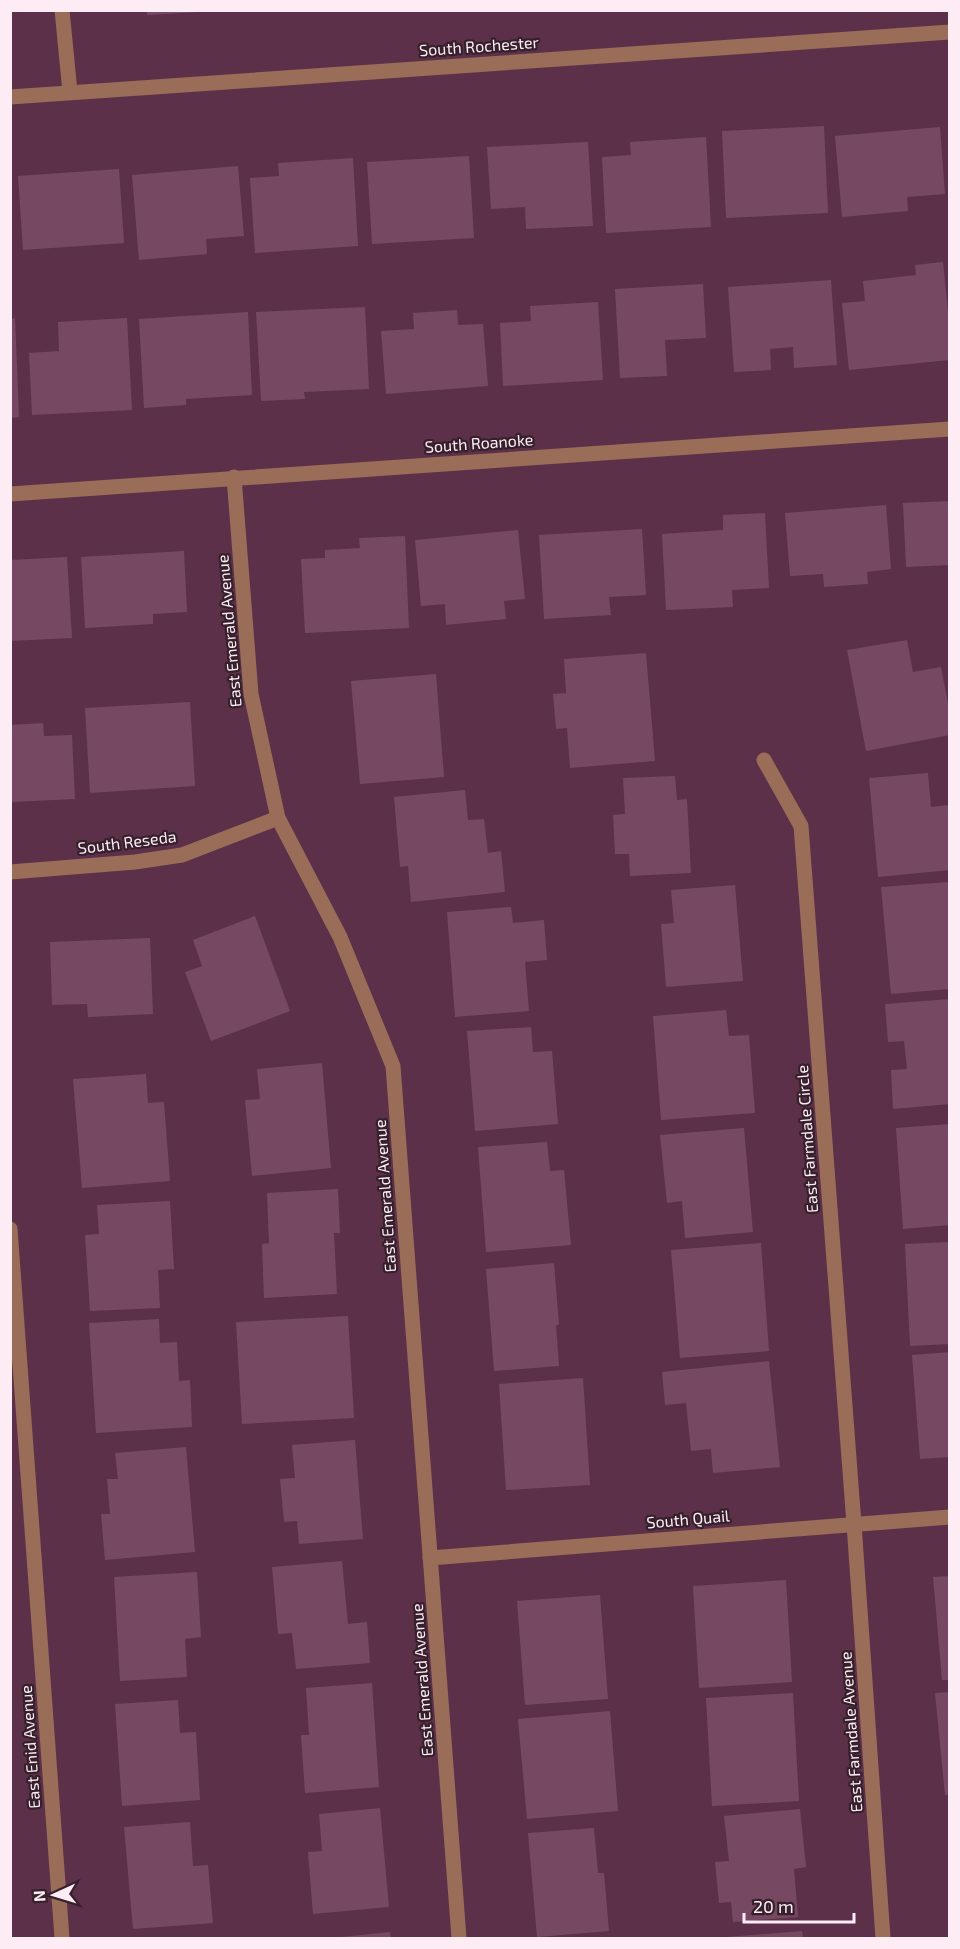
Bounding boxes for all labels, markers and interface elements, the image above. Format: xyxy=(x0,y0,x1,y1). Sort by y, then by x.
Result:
street label: South Rochester xyxy=(418,32,540,59)
street label: South Roanoke xyxy=(424,429,534,456)
street label: East Emerald Avenue xyxy=(212,554,245,708)
street label: South Reseda xyxy=(77,826,177,857)
street label: East Farmdale Circle xyxy=(792,1064,821,1214)
street label: East Emerald Avenue xyxy=(370,1119,399,1273)
street label: South Quail xyxy=(646,1505,731,1533)
street label: East Emerald Avenue xyxy=(407,1603,436,1757)
street label: East Farmdale Avenue xyxy=(835,1651,866,1813)
street label: East Enid Avenue xyxy=(16,1685,43,1809)
north arrow xyxy=(24,1865,84,1925)
scale bar xyxy=(744,1886,854,1924)
text: N xyxy=(29,1890,48,1903)
text: 20 m xyxy=(753,1895,794,1917)

